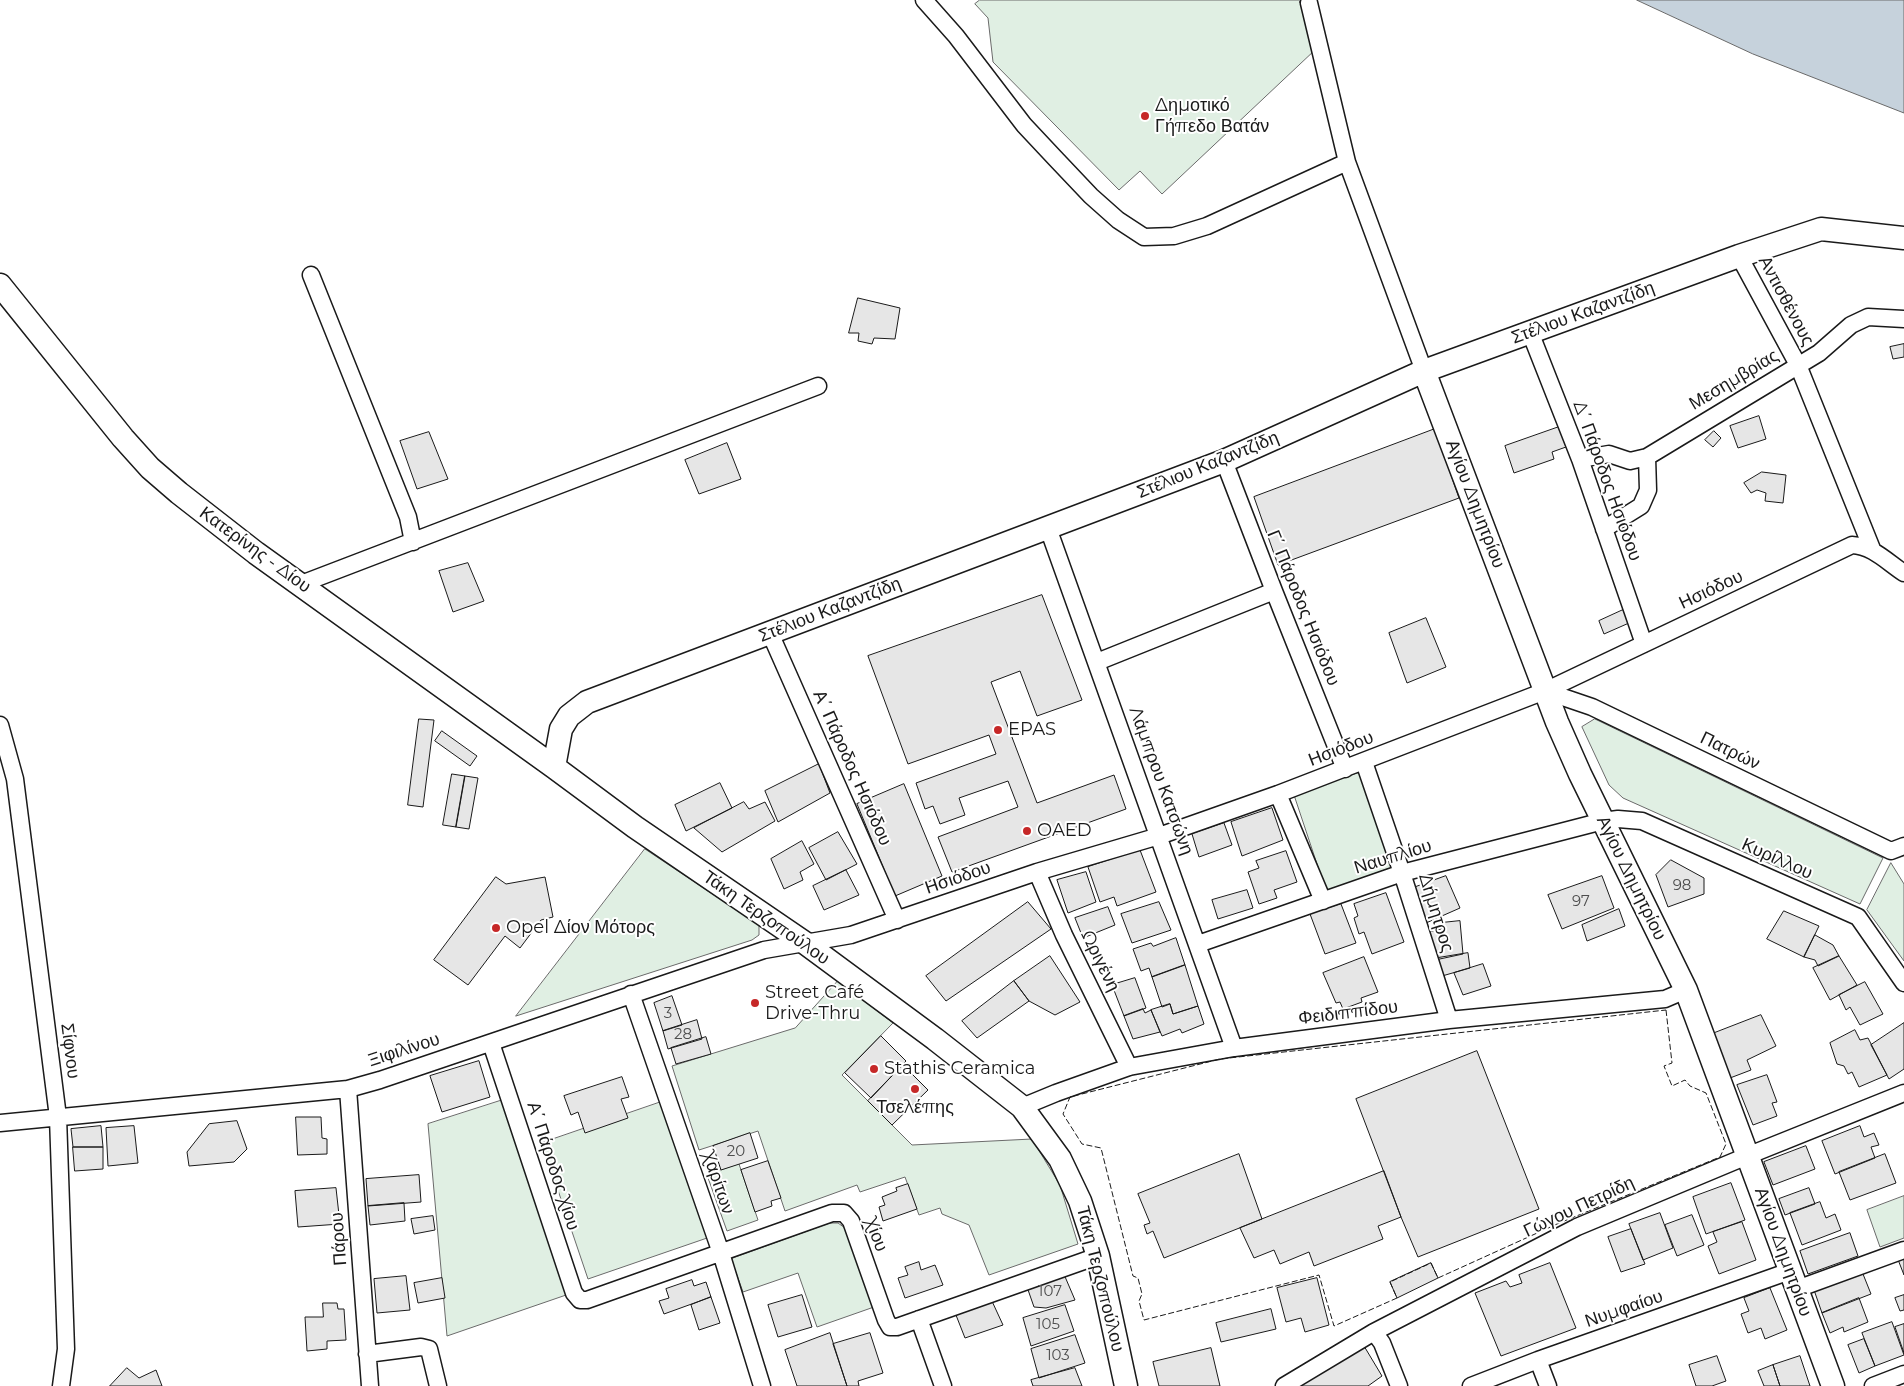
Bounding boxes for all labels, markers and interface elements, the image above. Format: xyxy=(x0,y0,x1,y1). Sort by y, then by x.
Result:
place label: Δημοτικό Γήπεδο Βατάν xyxy=(1155,95,1269,138)
marker: Δημοτικό Γήπεδο Βατάν xyxy=(1139,110,1151,122)
street label: Αντισθένους xyxy=(1753,252,1819,350)
street label: Στέλιου Καζαντζίδη xyxy=(1508,277,1658,349)
street label: Μεσημβρίας xyxy=(1686,345,1782,415)
street label: Δ΄ Πάροδος Ησιόδου xyxy=(1568,398,1646,564)
street label: Στέλιου Καζαντζίδη xyxy=(1134,427,1282,503)
street label: Αγίου Δημητρίου xyxy=(1441,437,1509,571)
street label: Κατερίνης - Δίου xyxy=(195,502,315,598)
street label: Γ΄ Πάροδος Ησιόδου xyxy=(1262,527,1344,689)
street label: Ησιόδου xyxy=(1676,566,1746,614)
street label: Στέλιου Καζαντζίδη xyxy=(756,573,904,647)
street label: Α΄ Πάροδος Ησιόδου xyxy=(808,687,896,849)
street label: Λάμπρου Κατσώνη xyxy=(1124,704,1198,858)
place label: EPAS xyxy=(1008,719,1056,741)
marker: EPAS xyxy=(992,724,1004,736)
street label: Ησιόδου xyxy=(1305,727,1377,771)
street label: Πατρών xyxy=(1697,727,1763,775)
street label: Αγίου Δημητρίου xyxy=(1592,812,1670,944)
place label: OAED xyxy=(1037,820,1092,842)
marker: OAED xyxy=(1021,825,1033,837)
street label: Κυρίλλου xyxy=(1738,834,1816,884)
street label: Ναυπλίου xyxy=(1352,835,1434,879)
street label: Ησιόδου xyxy=(922,857,994,899)
street label: Τάκη Τερζοπούλου xyxy=(699,866,833,970)
street label: Δήμητρος xyxy=(1414,871,1458,955)
house number: 98 xyxy=(1673,877,1691,895)
house number: 97 xyxy=(1572,893,1590,911)
place label: Opel Δίον Μότορς xyxy=(506,917,655,939)
marker: Opel Δίον Μότορς xyxy=(490,922,502,934)
street label: Ωριγένη xyxy=(1076,927,1124,995)
place label: Street Café Drive-Thru xyxy=(765,982,864,1024)
street label: Φειδιππίδου xyxy=(1297,996,1399,1030)
marker: Street Café Drive-Thru xyxy=(749,997,761,1009)
house number: 3 xyxy=(664,1005,672,1023)
street label: Σίφνου xyxy=(56,1022,84,1080)
house number: 28 xyxy=(674,1026,692,1044)
street label: Ξιφιλίνου xyxy=(365,1028,443,1072)
place label: Stathis Ceramica xyxy=(884,1058,1035,1080)
marker: Stathis Ceramica xyxy=(868,1063,880,1075)
marker: Τσελέπης xyxy=(909,1083,921,1095)
place label: Τσελέπης xyxy=(876,1097,954,1119)
street label: Α΄ Πάροδος Χίου xyxy=(522,1099,584,1233)
house number: 20 xyxy=(727,1143,745,1161)
street label: Χαρίτων xyxy=(697,1149,739,1217)
street label: Γώγου Πετρίδη xyxy=(1520,1172,1638,1242)
street label: Αγίου Δημητρίου xyxy=(1750,1185,1816,1319)
street label: Τάκη Τερζοπούλου xyxy=(1071,1204,1129,1354)
street label: Πάρου xyxy=(326,1212,352,1266)
street label: Χίου xyxy=(860,1215,892,1255)
house number: 107 xyxy=(1038,1283,1062,1301)
street label: Νυμφαίου xyxy=(1582,1286,1666,1332)
house number: 105 xyxy=(1036,1316,1060,1334)
house number: 103 xyxy=(1046,1347,1070,1365)

